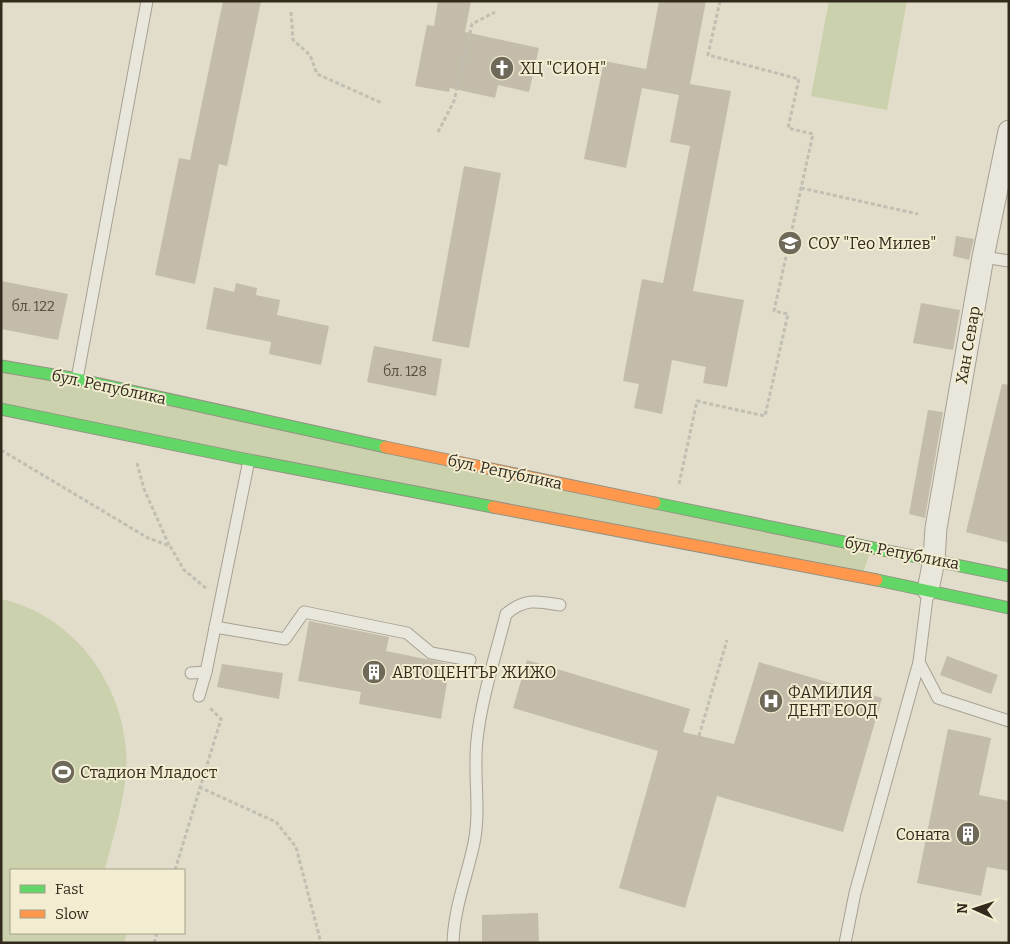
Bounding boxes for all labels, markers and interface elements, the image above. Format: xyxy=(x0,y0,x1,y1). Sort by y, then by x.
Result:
church icon: ХЦ "СИОН" xyxy=(489,55,515,81)
place label: ХЦ "СИОН" xyxy=(520,59,606,78)
school or university icon: СОУ "Гео Милев" xyxy=(777,230,803,256)
place label: СОУ "Гео Милев" xyxy=(808,234,936,253)
house number: бл. 122 xyxy=(11,298,55,315)
street label: Хан Севар xyxy=(952,304,984,386)
house number: бл. 128 xyxy=(383,363,427,380)
street label: бул. Република xyxy=(50,366,168,408)
street label: бул. Република xyxy=(446,451,564,493)
street label: бул. Република xyxy=(843,533,961,573)
building icon: АВТОЦЕНТЪР ЖИЖО xyxy=(361,659,387,685)
place label: АВТОЦЕНТЪР ЖИЖО xyxy=(392,663,556,682)
place label: ФАМИЛИЯ ДЕНТ ЕООД xyxy=(788,683,878,720)
hospital icon: ФАМИЛИЯ ДЕНТ ЕООД xyxy=(758,688,784,714)
sports icon: Стадион Младост xyxy=(50,759,76,785)
place label: Стадион Младост xyxy=(80,763,217,782)
building icon: Соната xyxy=(955,821,981,847)
place label: Соната xyxy=(896,825,950,844)
legend xyxy=(10,869,185,934)
text: Fast xyxy=(55,880,84,898)
north arrow xyxy=(950,884,1000,934)
text: N xyxy=(954,902,971,914)
text: Slow xyxy=(55,905,90,923)

